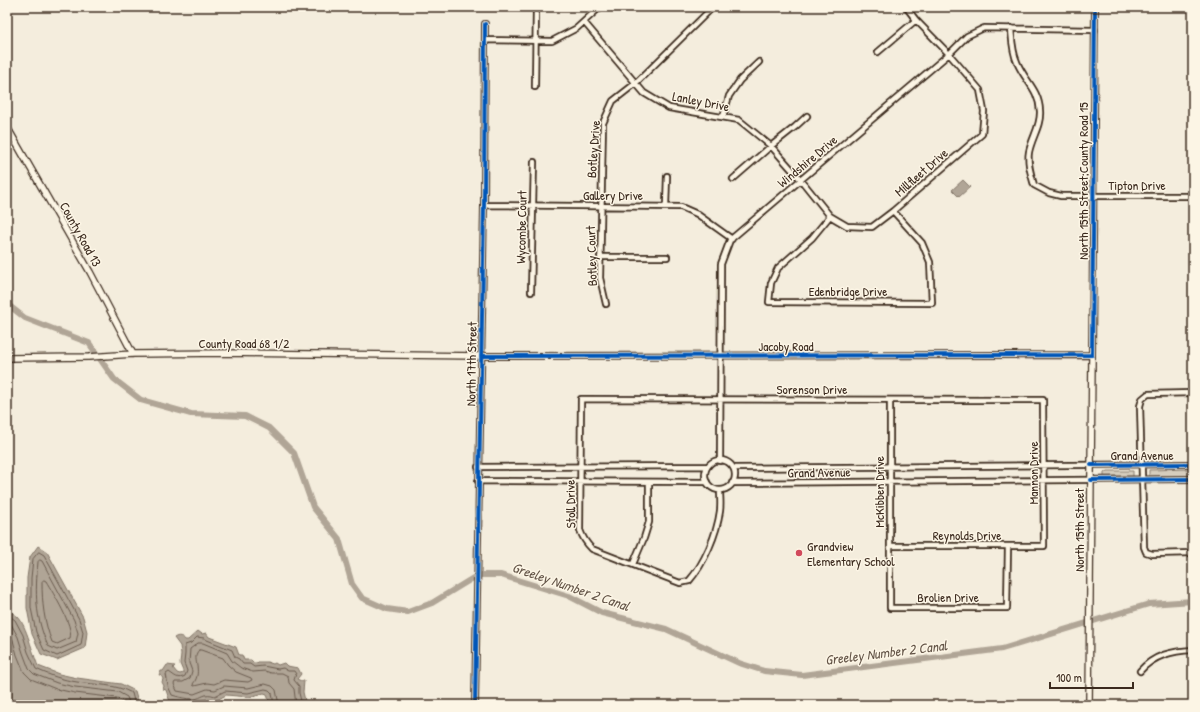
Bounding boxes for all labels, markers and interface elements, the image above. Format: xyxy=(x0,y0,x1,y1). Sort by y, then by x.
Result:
street label: Lanley Drive xyxy=(671,87,731,115)
street label: North 15th Street;County Road 15 xyxy=(1074,102,1092,260)
street label: Botley Drive xyxy=(582,119,604,179)
street label: Windshire Drive xyxy=(773,131,841,191)
street label: Millfleet Drive xyxy=(890,144,952,200)
street label: Tipton Drive xyxy=(1108,176,1166,194)
street label: Gallery Drive xyxy=(583,186,643,204)
street label: Wycombe Court xyxy=(511,190,531,264)
street label: County Road 13 xyxy=(56,198,106,270)
street label: Botley Court xyxy=(581,225,601,287)
street label: Edenbridge Drive xyxy=(809,282,887,300)
street label: North 17th Street xyxy=(461,321,481,406)
street label: County Road 68 1/2 xyxy=(199,334,289,352)
street label: Jacoby Road xyxy=(758,337,814,355)
street label: Sorenson Drive xyxy=(777,380,847,398)
street label: Mannon Drive xyxy=(1024,441,1042,505)
street label: Grand Avenue xyxy=(1110,446,1174,464)
street label: McKibben Drive xyxy=(870,456,888,528)
street label: Grand Avenue xyxy=(787,462,851,482)
street label: Stoll Drive xyxy=(561,479,579,529)
street label: North 15th Street xyxy=(1070,488,1088,572)
street label: Reynolds Drive xyxy=(933,526,1001,544)
place label: Grandview Elementary School xyxy=(807,537,895,570)
marker: Grandview Elementary School xyxy=(794,548,804,558)
water label: Greeley Number 2 Canal xyxy=(510,557,633,616)
street label: Brolien Drive xyxy=(917,588,979,606)
water label: Greeley Number 2 Canal xyxy=(824,635,949,670)
scale bar xyxy=(1050,664,1133,690)
text: 100 m xyxy=(1056,669,1082,686)

